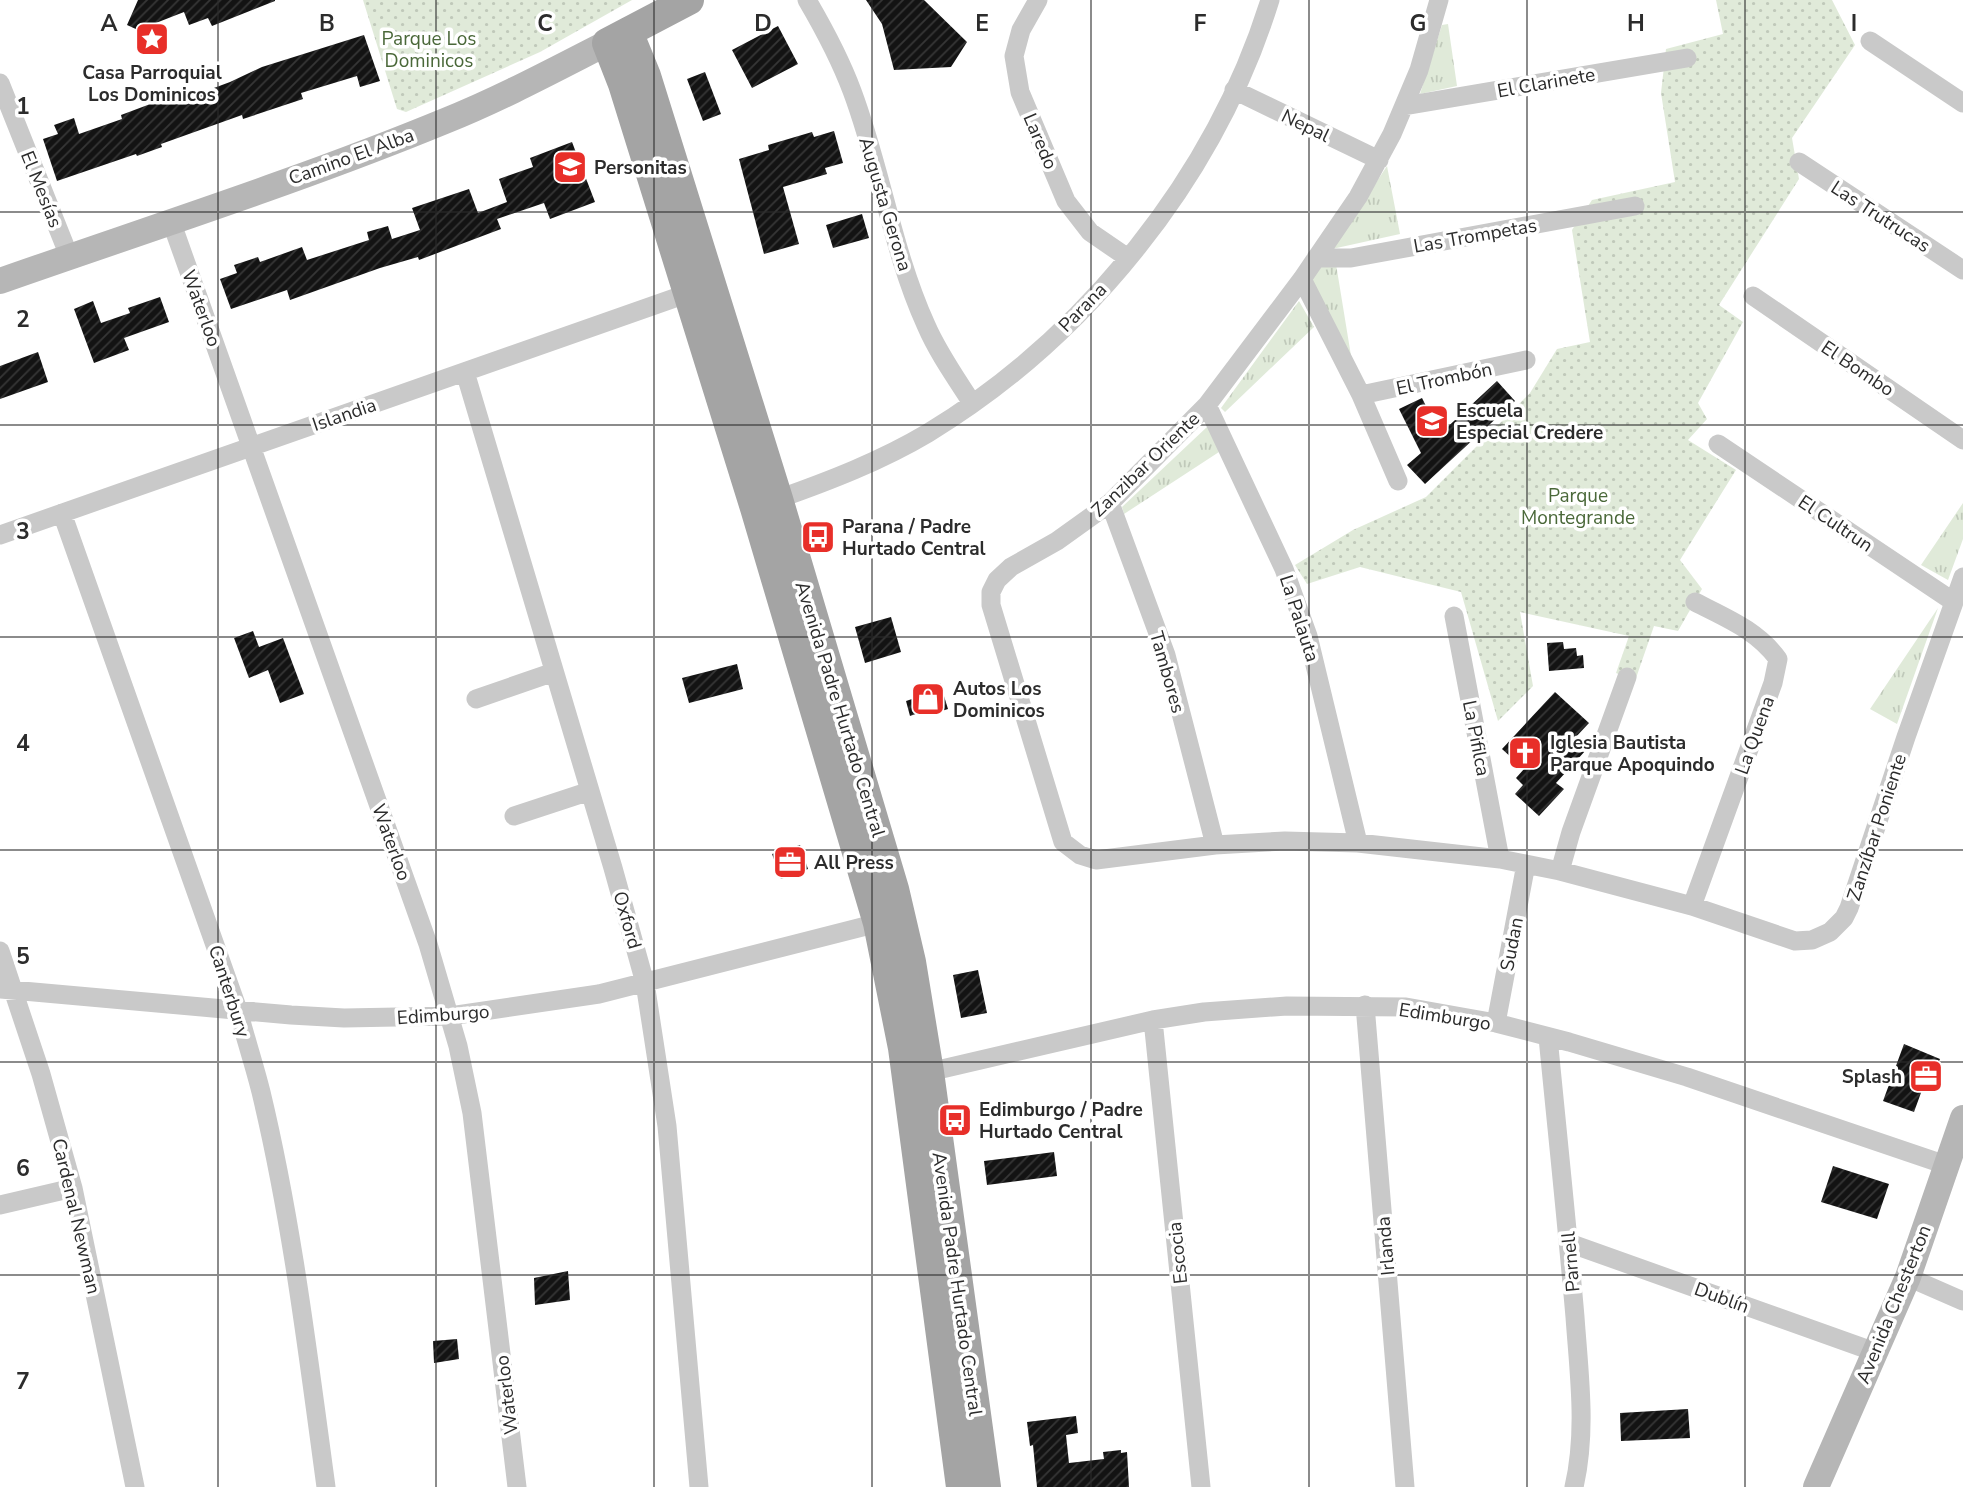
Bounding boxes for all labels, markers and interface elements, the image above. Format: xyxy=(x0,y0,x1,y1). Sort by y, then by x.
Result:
text: A xyxy=(100,8,118,39)
text: B xyxy=(319,8,335,39)
text: C xyxy=(537,8,553,39)
text: D xyxy=(754,8,772,39)
text: E xyxy=(975,8,989,39)
text: F xyxy=(1194,8,1207,39)
text: G xyxy=(1410,8,1426,39)
text: H xyxy=(1627,8,1645,39)
text: I xyxy=(1851,8,1857,39)
place icon: Casa Parroquial Los Dominicos xyxy=(133,20,171,58)
park label: Parque Los Dominicos xyxy=(382,26,476,74)
place label: Casa Parroquial Los Dominicos xyxy=(82,60,222,108)
street label: El Clarinete xyxy=(1495,62,1597,104)
text: 1 xyxy=(16,91,30,122)
street label: Nepal xyxy=(1277,103,1334,149)
street label: Laredo xyxy=(1017,109,1064,174)
street label: Camino El Alba xyxy=(285,122,418,192)
street label: Augusta Gerona xyxy=(852,134,918,275)
street label: El Mesías xyxy=(14,147,68,232)
school or university icon: Personitas xyxy=(551,148,589,186)
place label: Personitas xyxy=(594,155,687,181)
street label: Las Trutrucas xyxy=(1826,175,1935,259)
street label: Las Trompetas xyxy=(1411,212,1539,260)
street label: Waterloo xyxy=(175,266,227,350)
street label: Parana xyxy=(1053,277,1113,338)
text: 2 xyxy=(16,304,30,335)
street label: El Bombo xyxy=(1816,335,1899,403)
street label: El Trombón xyxy=(1394,356,1495,402)
street label: Islandia xyxy=(309,392,380,438)
place label: Escuela Especial Credere xyxy=(1456,398,1603,446)
school or university icon: Escuela Especial Credere xyxy=(1413,402,1451,440)
street label: Zanzibar Oriente xyxy=(1086,406,1206,523)
park label: Parque Montegrande xyxy=(1521,483,1635,531)
street label: El Cultrun xyxy=(1793,489,1878,558)
place label: Parana / Padre Hurtado Central xyxy=(842,514,986,562)
text: 3 xyxy=(16,516,30,547)
bus stop icon: Parana / Padre Hurtado Central xyxy=(799,518,837,556)
street label: La Palauta xyxy=(1273,572,1325,665)
street label: Avenida Padre Hurtado Central xyxy=(789,578,892,841)
street label: Tambores xyxy=(1143,628,1191,716)
place label: Autos Los Dominicos xyxy=(953,676,1045,724)
shop icon: Autos Los Dominicos xyxy=(909,680,947,718)
street label: La Quena xyxy=(1729,693,1781,778)
street label: La Pifilca xyxy=(1456,698,1496,778)
text: 4 xyxy=(16,728,30,759)
place label: Iglesia Bautista Parque Apoquindo xyxy=(1550,730,1715,778)
church icon: Iglesia Bautista Parque Apoquindo xyxy=(1506,734,1544,772)
street label: Zanzíbar Poniente xyxy=(1841,750,1913,904)
street label: Waterloo xyxy=(365,800,417,884)
office icon: All Press xyxy=(771,843,809,881)
place label: All Press xyxy=(814,850,894,876)
street label: Oxford xyxy=(606,888,648,952)
street label: Sudan xyxy=(1494,915,1530,973)
text: 5 xyxy=(16,941,30,972)
street label: Canterbury xyxy=(202,942,256,1041)
street label: Edimburgo xyxy=(1397,997,1493,1037)
street label: Edimburgo xyxy=(396,999,490,1031)
office icon: Splash xyxy=(1907,1057,1945,1095)
place label: Splash xyxy=(1842,1064,1902,1090)
place label: Edimburgo / Padre Hurtado Central xyxy=(979,1097,1143,1145)
bus stop icon: Edimburgo / Padre Hurtado Central xyxy=(936,1101,974,1139)
street label: Cardenal Newman xyxy=(45,1136,107,1297)
street label: Avenida Padre Hurtado Central xyxy=(926,1150,988,1418)
text: 6 xyxy=(16,1153,30,1184)
street label: Irlanda xyxy=(1370,1215,1402,1277)
street label: Escocia xyxy=(1162,1220,1194,1285)
street label: Avenida Chesterton xyxy=(1850,1221,1938,1388)
street label: Parnell xyxy=(1555,1230,1587,1293)
street label: Dublín xyxy=(1691,1276,1753,1320)
street label: Waterloo xyxy=(489,1354,525,1436)
text: 7 xyxy=(16,1366,30,1397)

